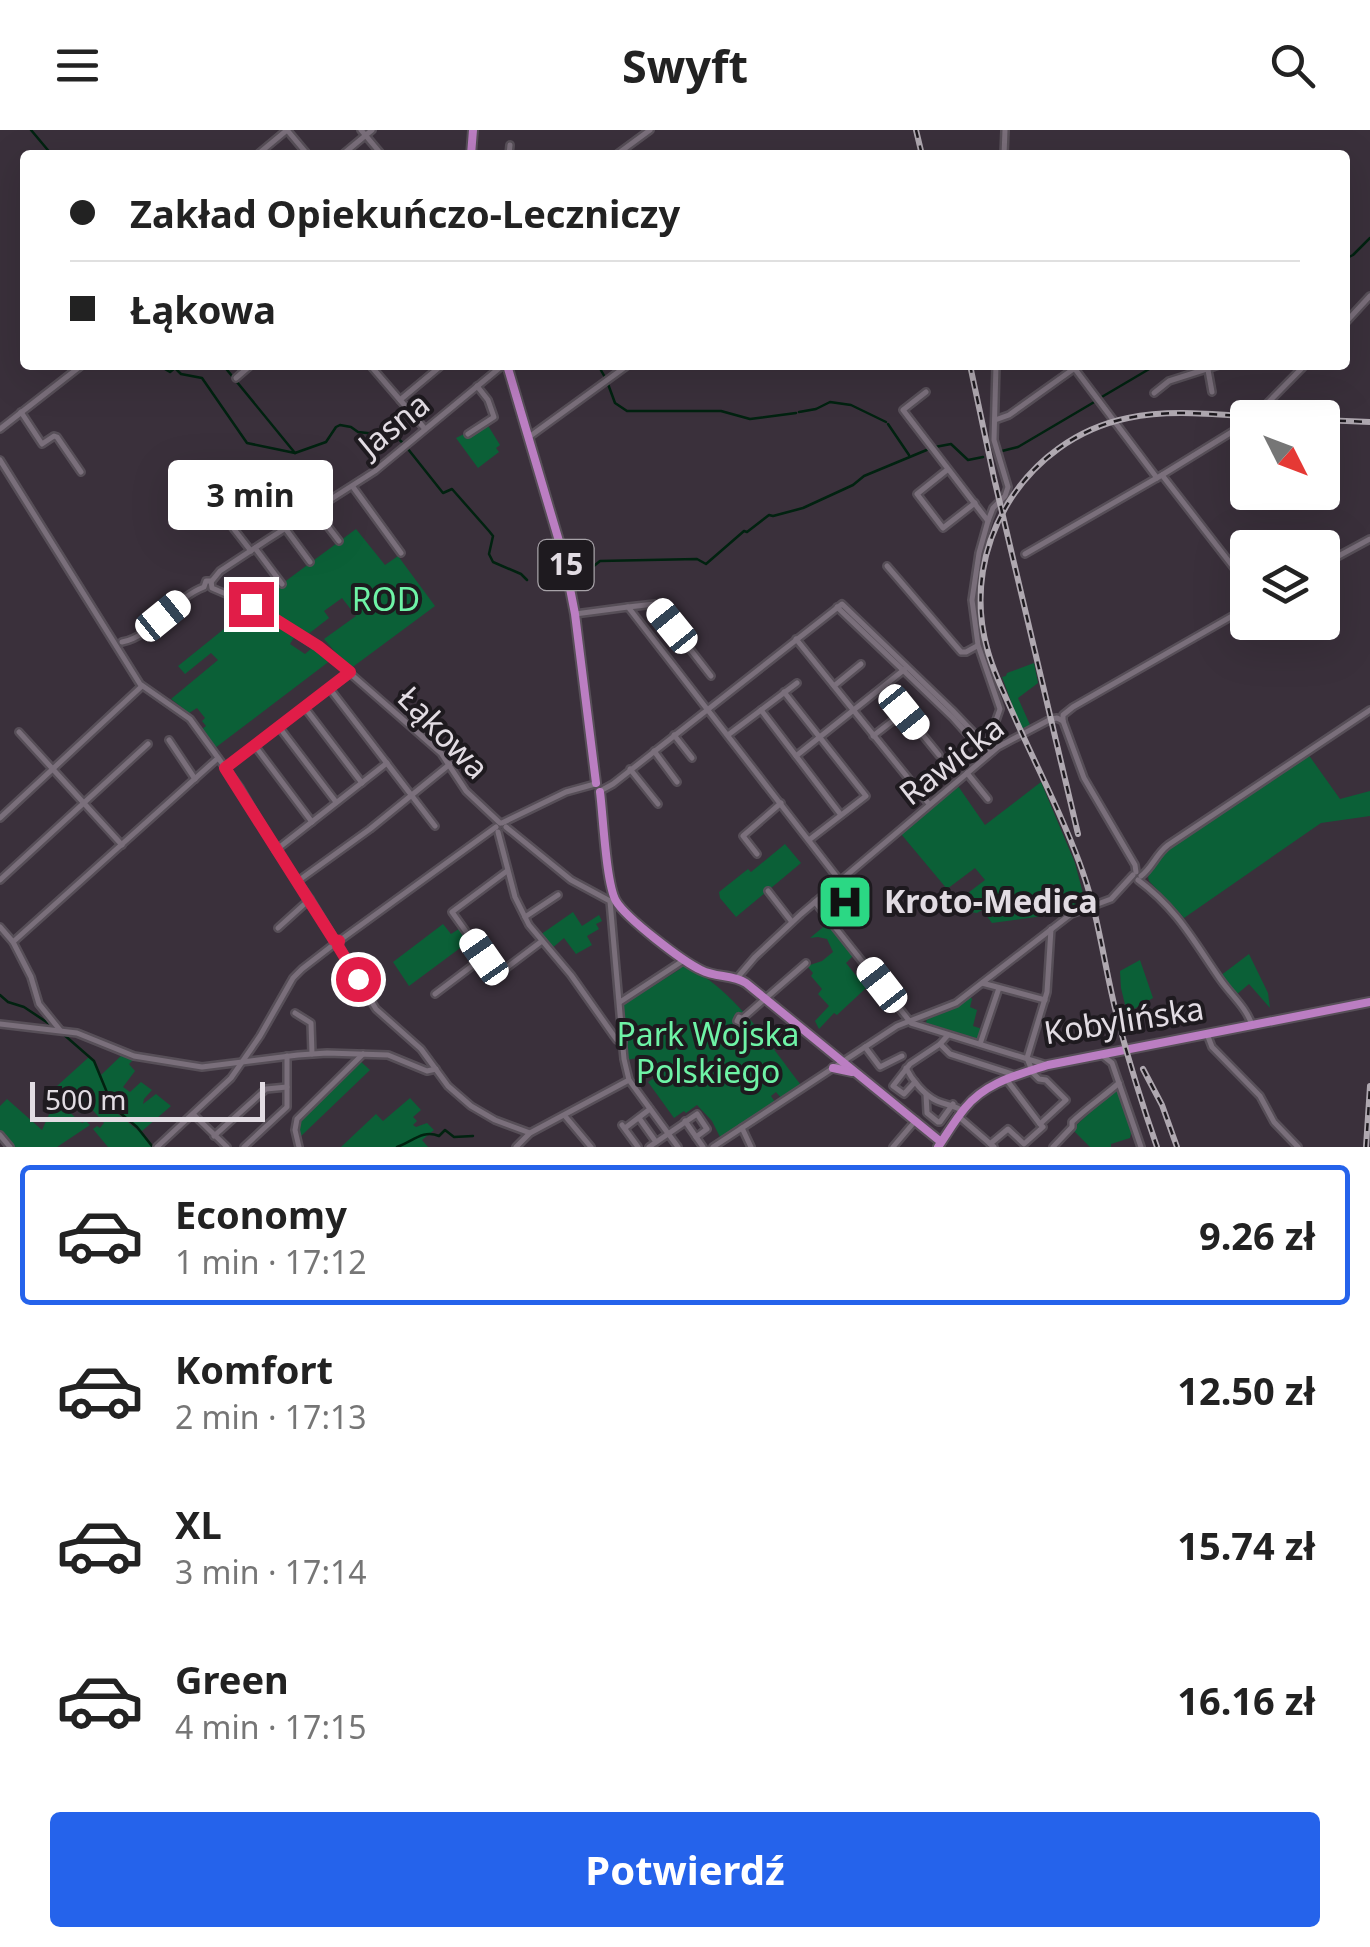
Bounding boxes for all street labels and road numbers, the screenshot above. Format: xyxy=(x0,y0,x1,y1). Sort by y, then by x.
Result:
street label: Jasna xyxy=(346,382,438,468)
road number: 15 xyxy=(538,540,594,590)
street label: Łąkowa xyxy=(389,676,499,788)
street label: Rawicka xyxy=(890,705,1012,814)
street label: Kobylińska xyxy=(1041,986,1207,1053)

